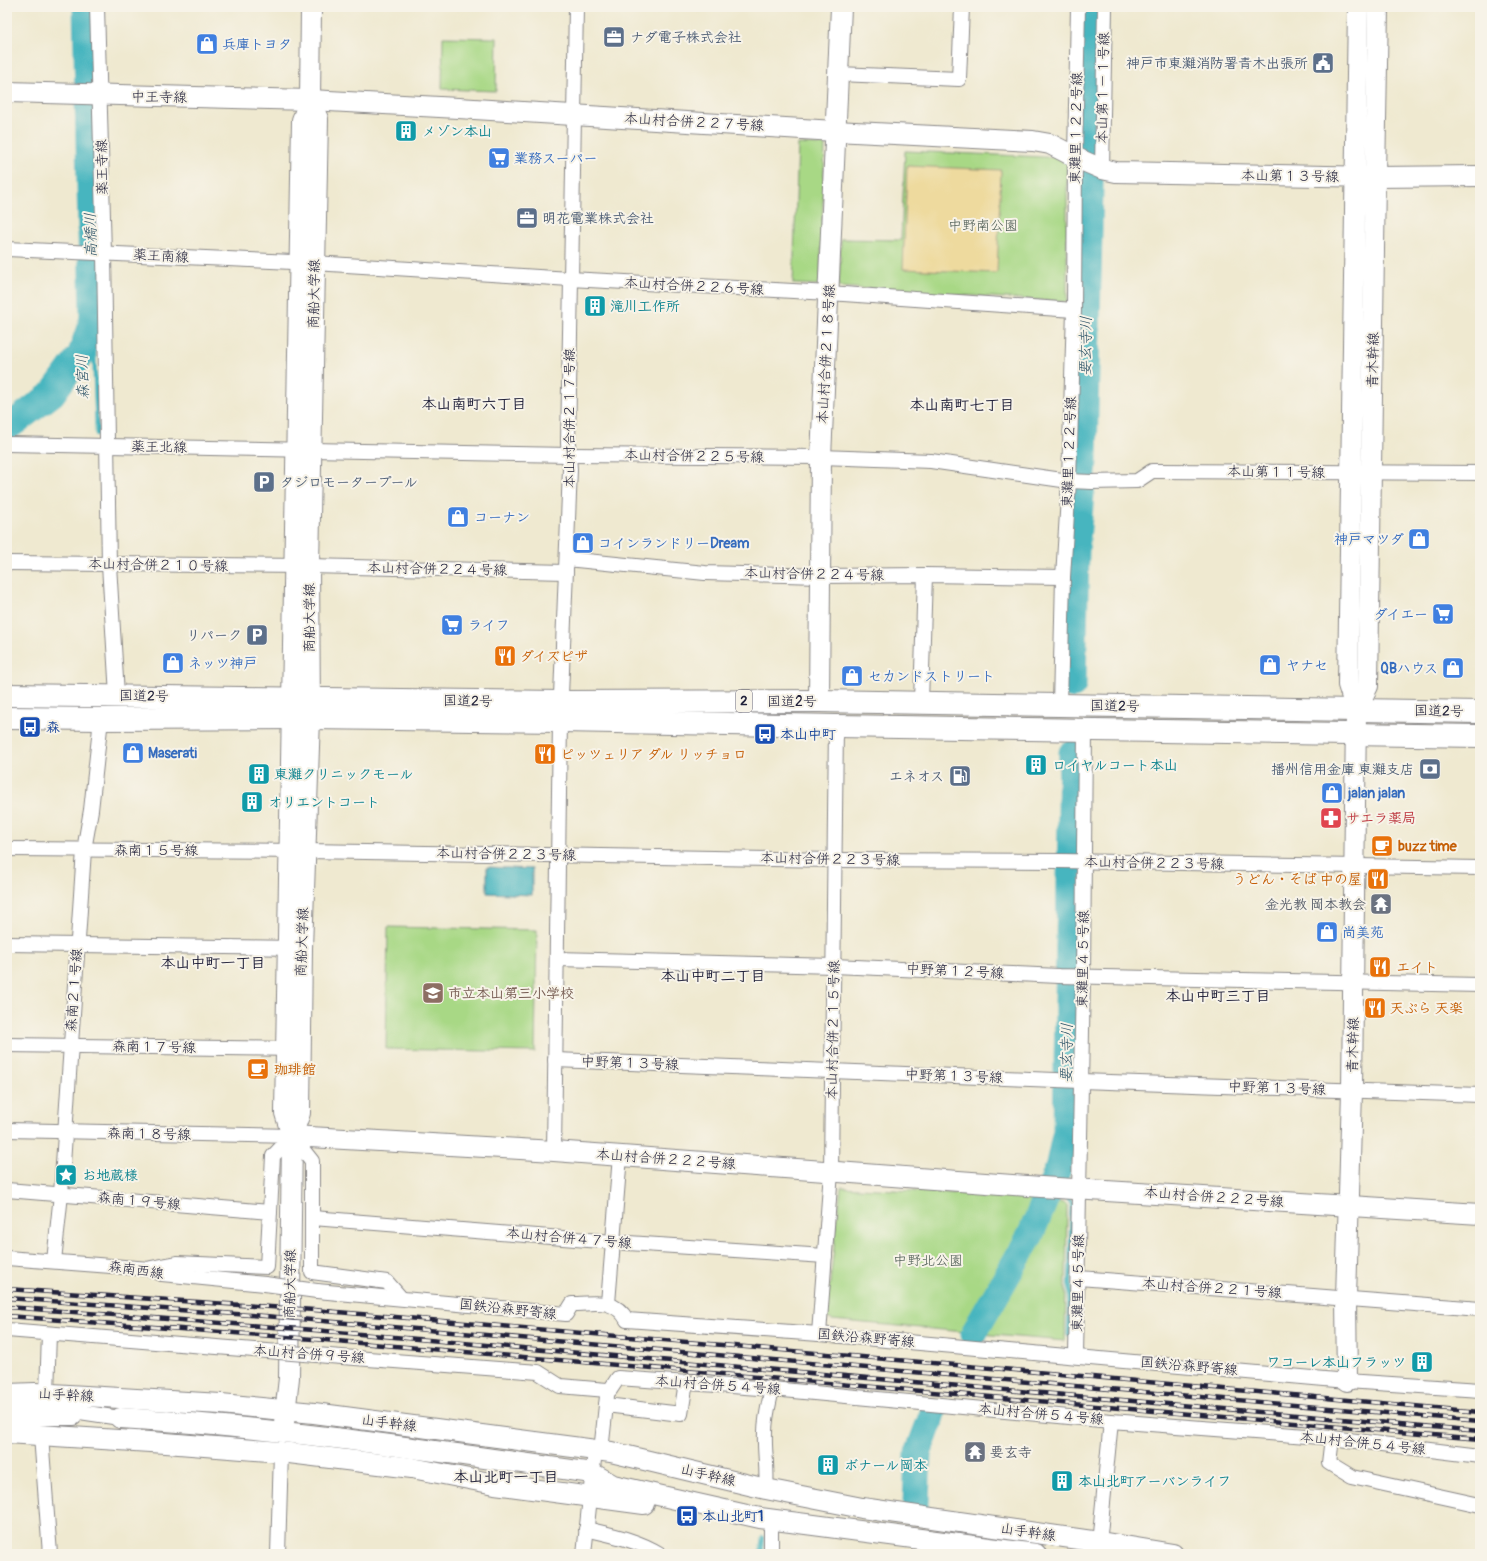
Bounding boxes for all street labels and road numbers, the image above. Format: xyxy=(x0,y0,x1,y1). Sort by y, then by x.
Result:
street label: 本山第１－１号線 xyxy=(1094,32,1112,144)
street label: 東灘里１２２号線 xyxy=(1067,72,1085,184)
street label: 中王寺線 xyxy=(131,88,187,106)
street label: 本山村合併２２７号線 xyxy=(624,110,764,134)
street label: 薬王寺線 xyxy=(93,139,111,195)
street label: 本山第１３号線 xyxy=(1241,167,1339,185)
street label: 薬王南線 xyxy=(133,246,189,266)
street label: 商船大学線 xyxy=(305,259,323,329)
street label: 本山村合併２２６号線 xyxy=(624,274,764,298)
street label: 本山村合併２１８号線 xyxy=(814,284,838,424)
street label: 青木幹線 xyxy=(1364,332,1382,388)
street label: 本山村合併２１７号線 xyxy=(561,348,578,488)
street label: 東灘里１２２号線 xyxy=(1059,396,1079,508)
street label: 薬王北線 xyxy=(131,438,187,456)
street label: 本山村合併２２５号線 xyxy=(624,446,764,466)
street label: 本山第１１号線 xyxy=(1227,463,1325,481)
street label: 本山村合併２１０号線 xyxy=(88,555,228,575)
street label: 本山村合併２２４号線 xyxy=(367,559,507,579)
street label: 本山村合併２２４号線 xyxy=(744,564,884,584)
street label: 商船大学線 xyxy=(301,583,318,653)
street label: 国道2号 xyxy=(119,687,169,705)
road number: 2 xyxy=(736,690,752,712)
street label: 国道2号 xyxy=(443,692,493,710)
street label: 国道2号 xyxy=(767,693,817,710)
street label: 国道2号 xyxy=(1090,697,1140,715)
street label: 国道2号 xyxy=(1414,702,1464,720)
street label: 森南１５号線 xyxy=(114,842,198,859)
street label: 本山村合併２２３号線 xyxy=(436,844,576,864)
street label: 本山村合併２２３号線 xyxy=(760,849,900,869)
street label: 本山村合併２２３号線 xyxy=(1084,853,1224,873)
street label: 商船大学線 xyxy=(292,907,312,977)
street label: 東灘里４５号線 xyxy=(1074,910,1092,1008)
street label: 森南２１号線 xyxy=(63,948,85,1032)
street label: 本山村合併２１５号線 xyxy=(823,960,843,1100)
street label: 中野第１２号線 xyxy=(906,960,1004,982)
street label: 青木幹線 xyxy=(1344,1017,1362,1073)
street label: 森南１７号線 xyxy=(112,1038,196,1056)
street label: 中野第１３号線 xyxy=(581,1053,679,1073)
street label: 中野第１３号線 xyxy=(905,1066,1003,1086)
street label: 中野第１３号線 xyxy=(1228,1078,1326,1098)
street label: 森南１８号線 xyxy=(107,1125,191,1143)
street label: 本山村合併２２２号線 xyxy=(596,1146,736,1172)
street label: 本山村合併２２２号線 xyxy=(1144,1184,1284,1210)
street label: 森南１９号線 xyxy=(96,1189,182,1213)
street label: 本山村合併４７号線 xyxy=(505,1224,633,1252)
street label: 東灘里４５号線 xyxy=(1069,1234,1087,1332)
street label: 商船大学線 xyxy=(281,1249,299,1319)
street label: 森南西線 xyxy=(107,1258,165,1282)
street label: 本山村合併２２１号線 xyxy=(1142,1275,1282,1301)
street label: 国鉄沿森野寄線 xyxy=(458,1295,558,1323)
street label: 国鉄沿森野寄線 xyxy=(816,1325,916,1351)
street label: 本山村合併９号線 xyxy=(253,1342,365,1366)
street label: 国鉄沿森野寄線 xyxy=(1139,1353,1239,1379)
street label: 本山村合併５４号線 xyxy=(655,1372,781,1398)
street label: 山手幹線 xyxy=(38,1385,94,1405)
street label: 本山村合併５４号線 xyxy=(977,1400,1105,1428)
street label: 山手幹線 xyxy=(360,1411,418,1435)
street label: 本山村合併５４号線 xyxy=(1299,1428,1427,1458)
street label: 山手幹線 xyxy=(679,1460,737,1490)
street label: 山手幹線 xyxy=(999,1520,1057,1544)

